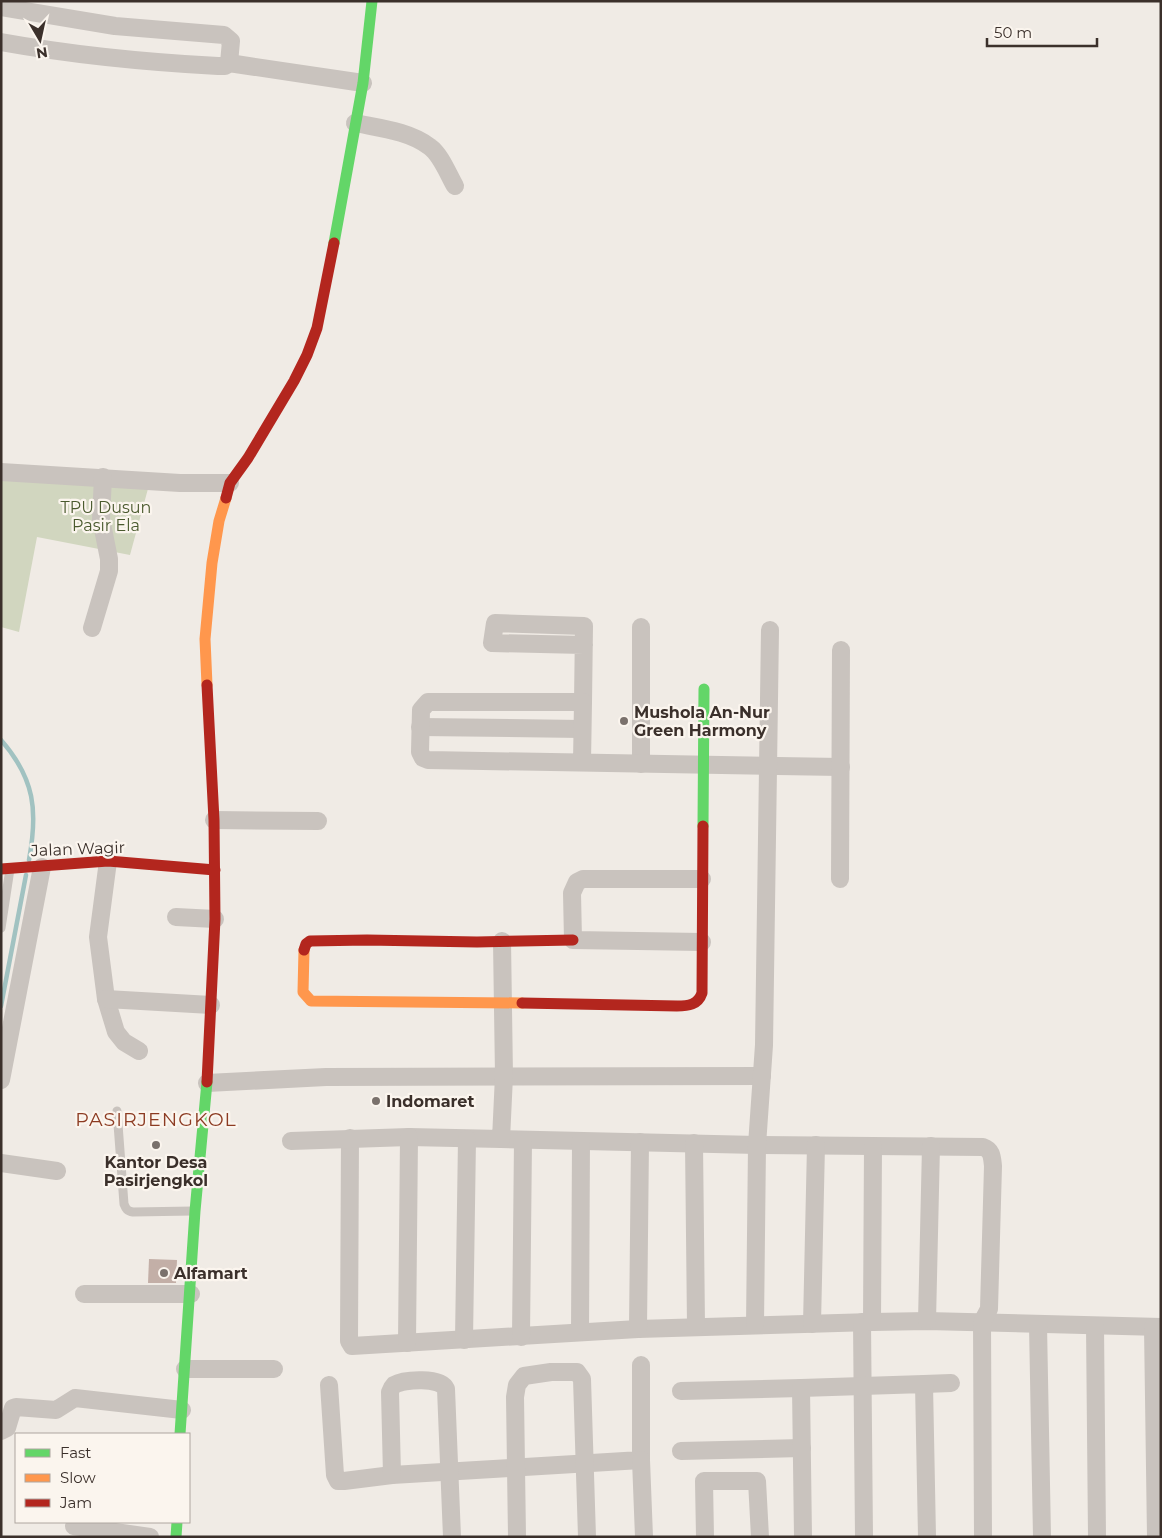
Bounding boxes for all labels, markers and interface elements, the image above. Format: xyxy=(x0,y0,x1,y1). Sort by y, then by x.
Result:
north arrow xyxy=(15,15,65,65)
scale bar xyxy=(987,15,1097,47)
text: 50 m xyxy=(994,23,1032,42)
text: N xyxy=(35,43,49,63)
park label: TPU Dusun Pasir Ela xyxy=(61,498,151,535)
place label: Mushola An-Nur Green Harmony xyxy=(634,703,770,740)
marker: Mushola An-Nur Green Harmony xyxy=(618,715,630,727)
street label: Jalan Wagir xyxy=(30,838,125,860)
place label: Indomaret xyxy=(386,1092,474,1111)
marker: Indomaret xyxy=(370,1095,382,1107)
district label: PASIRJENGKOL xyxy=(75,1108,237,1131)
marker: Kantor Desa Pasirjengkol xyxy=(150,1139,162,1151)
place label: Kantor Desa Pasirjengkol xyxy=(104,1153,208,1190)
place label: Alfamart xyxy=(173,1264,248,1283)
marker: Alfamart xyxy=(158,1267,170,1279)
legend xyxy=(15,1433,190,1523)
text: Fast xyxy=(60,1443,91,1462)
text: Slow xyxy=(60,1468,96,1487)
text: Jam xyxy=(59,1493,92,1512)

